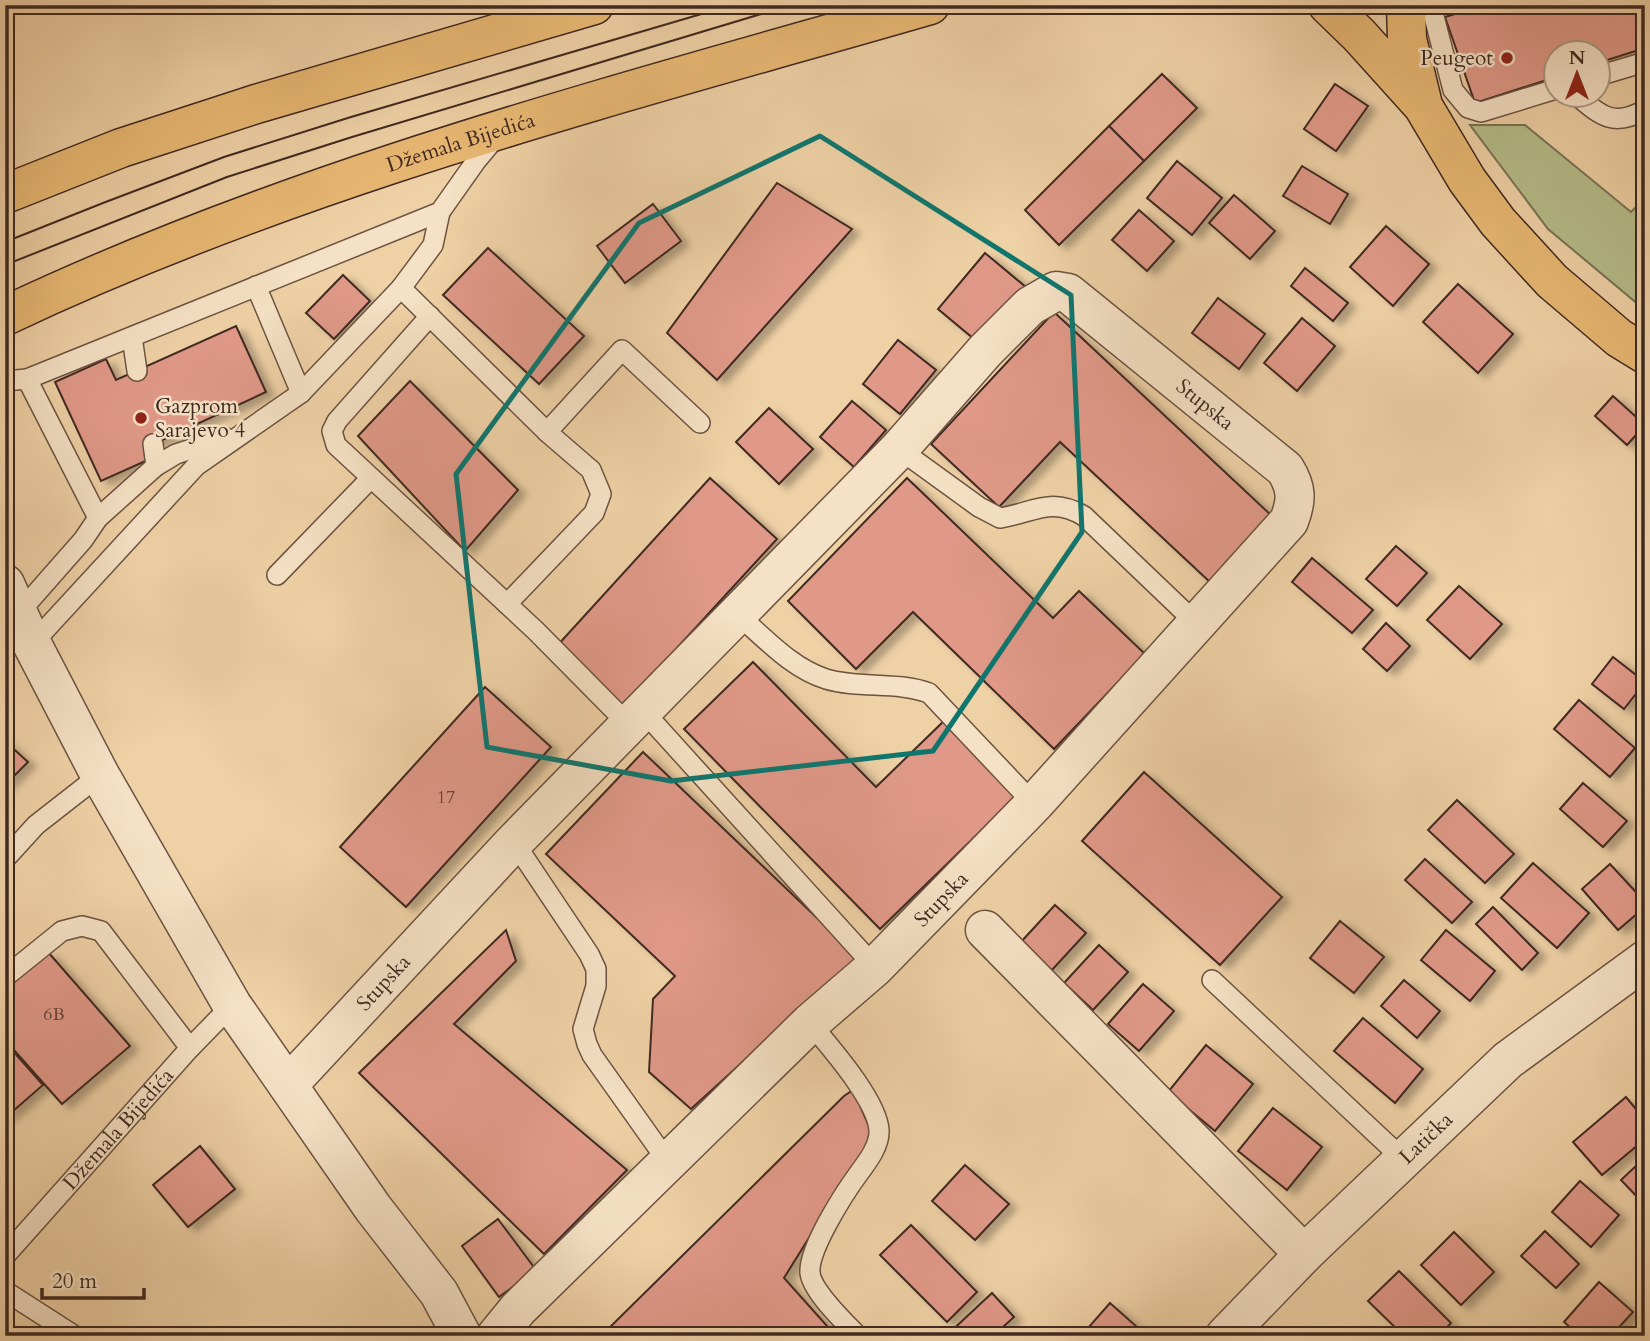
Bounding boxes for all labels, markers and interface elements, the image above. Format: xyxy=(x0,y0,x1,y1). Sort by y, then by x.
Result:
north arrow xyxy=(1542,38,1612,108)
place label: Peugeot xyxy=(1420,44,1493,73)
text: N xyxy=(1569,45,1586,71)
marker: Peugeot xyxy=(1499,50,1515,66)
street label: Džemala Bijedića xyxy=(383,106,539,180)
street label: Stupska xyxy=(1170,372,1240,437)
place label: Gazprom Sarajevo 4 xyxy=(155,392,245,445)
marker: Gazprom Sarajevo 4 xyxy=(133,410,149,426)
house number: 17 xyxy=(437,785,455,810)
street label: Stupska xyxy=(908,865,975,934)
street label: Stupska xyxy=(350,948,417,1017)
house number: 6B xyxy=(43,1002,65,1027)
street label: Džemala Bijedića xyxy=(56,1062,180,1197)
street label: Latička xyxy=(1393,1106,1459,1171)
scale bar xyxy=(42,1257,144,1301)
text: 20 m xyxy=(52,1267,97,1296)

